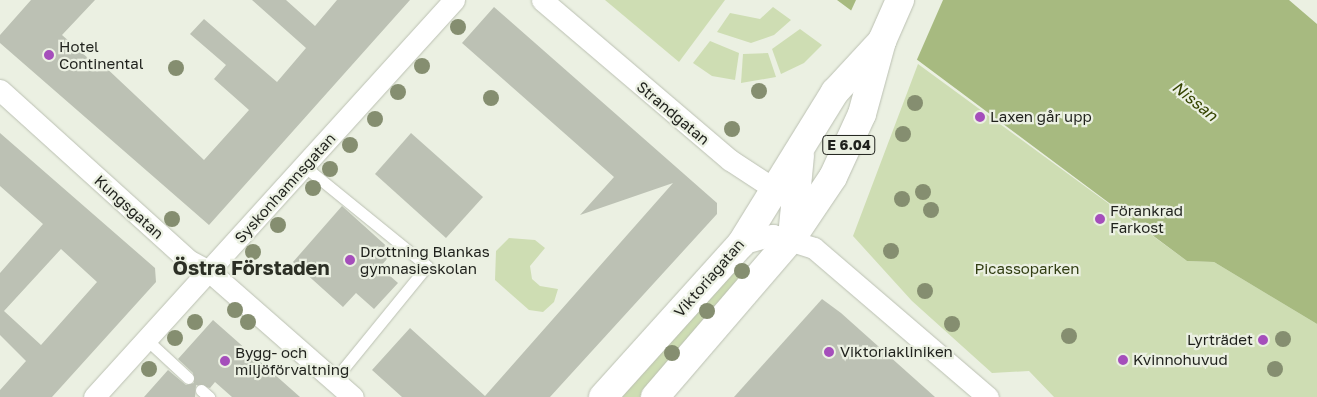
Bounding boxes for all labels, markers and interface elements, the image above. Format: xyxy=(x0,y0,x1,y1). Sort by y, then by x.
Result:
place label: Hotel Continental xyxy=(59,37,144,72)
marker: Hotel Continental xyxy=(43,49,55,61)
street label: Strandgatan xyxy=(633,77,713,149)
water label: Nissan xyxy=(1169,77,1221,125)
place label: Laxen går upp xyxy=(990,108,1092,126)
marker: Laxen går upp xyxy=(974,111,986,123)
street label: Syskonhamnsgatan xyxy=(231,129,339,247)
road number: E 6.04 xyxy=(822,134,876,156)
street label: Kungsgatan xyxy=(91,171,167,243)
place label: Förankrad Farkost xyxy=(1110,201,1183,236)
marker: Förankrad Farkost xyxy=(1094,213,1106,225)
street label: Viktoriagatan xyxy=(670,235,748,321)
place label: Drottning Blankas gymnasieskolan xyxy=(360,242,490,277)
marker: Drottning Blankas gymnasieskolan xyxy=(344,254,356,266)
district label: Östra Förstaden xyxy=(172,255,330,279)
park label: Picassoparken xyxy=(974,260,1080,278)
place label: Lyrträdet xyxy=(1187,331,1253,349)
marker: Lyrträdet xyxy=(1257,334,1269,346)
place label: Bygg- och miljöförvaltning xyxy=(235,343,349,378)
place label: Viktoriakliniken xyxy=(840,343,953,361)
marker: Viktoriakliniken xyxy=(822,345,836,359)
place label: Kvinnohuvud xyxy=(1133,351,1228,369)
marker: Kvinnohuvud xyxy=(1117,354,1129,366)
marker: Bygg- och miljöförvaltning xyxy=(219,355,231,367)

